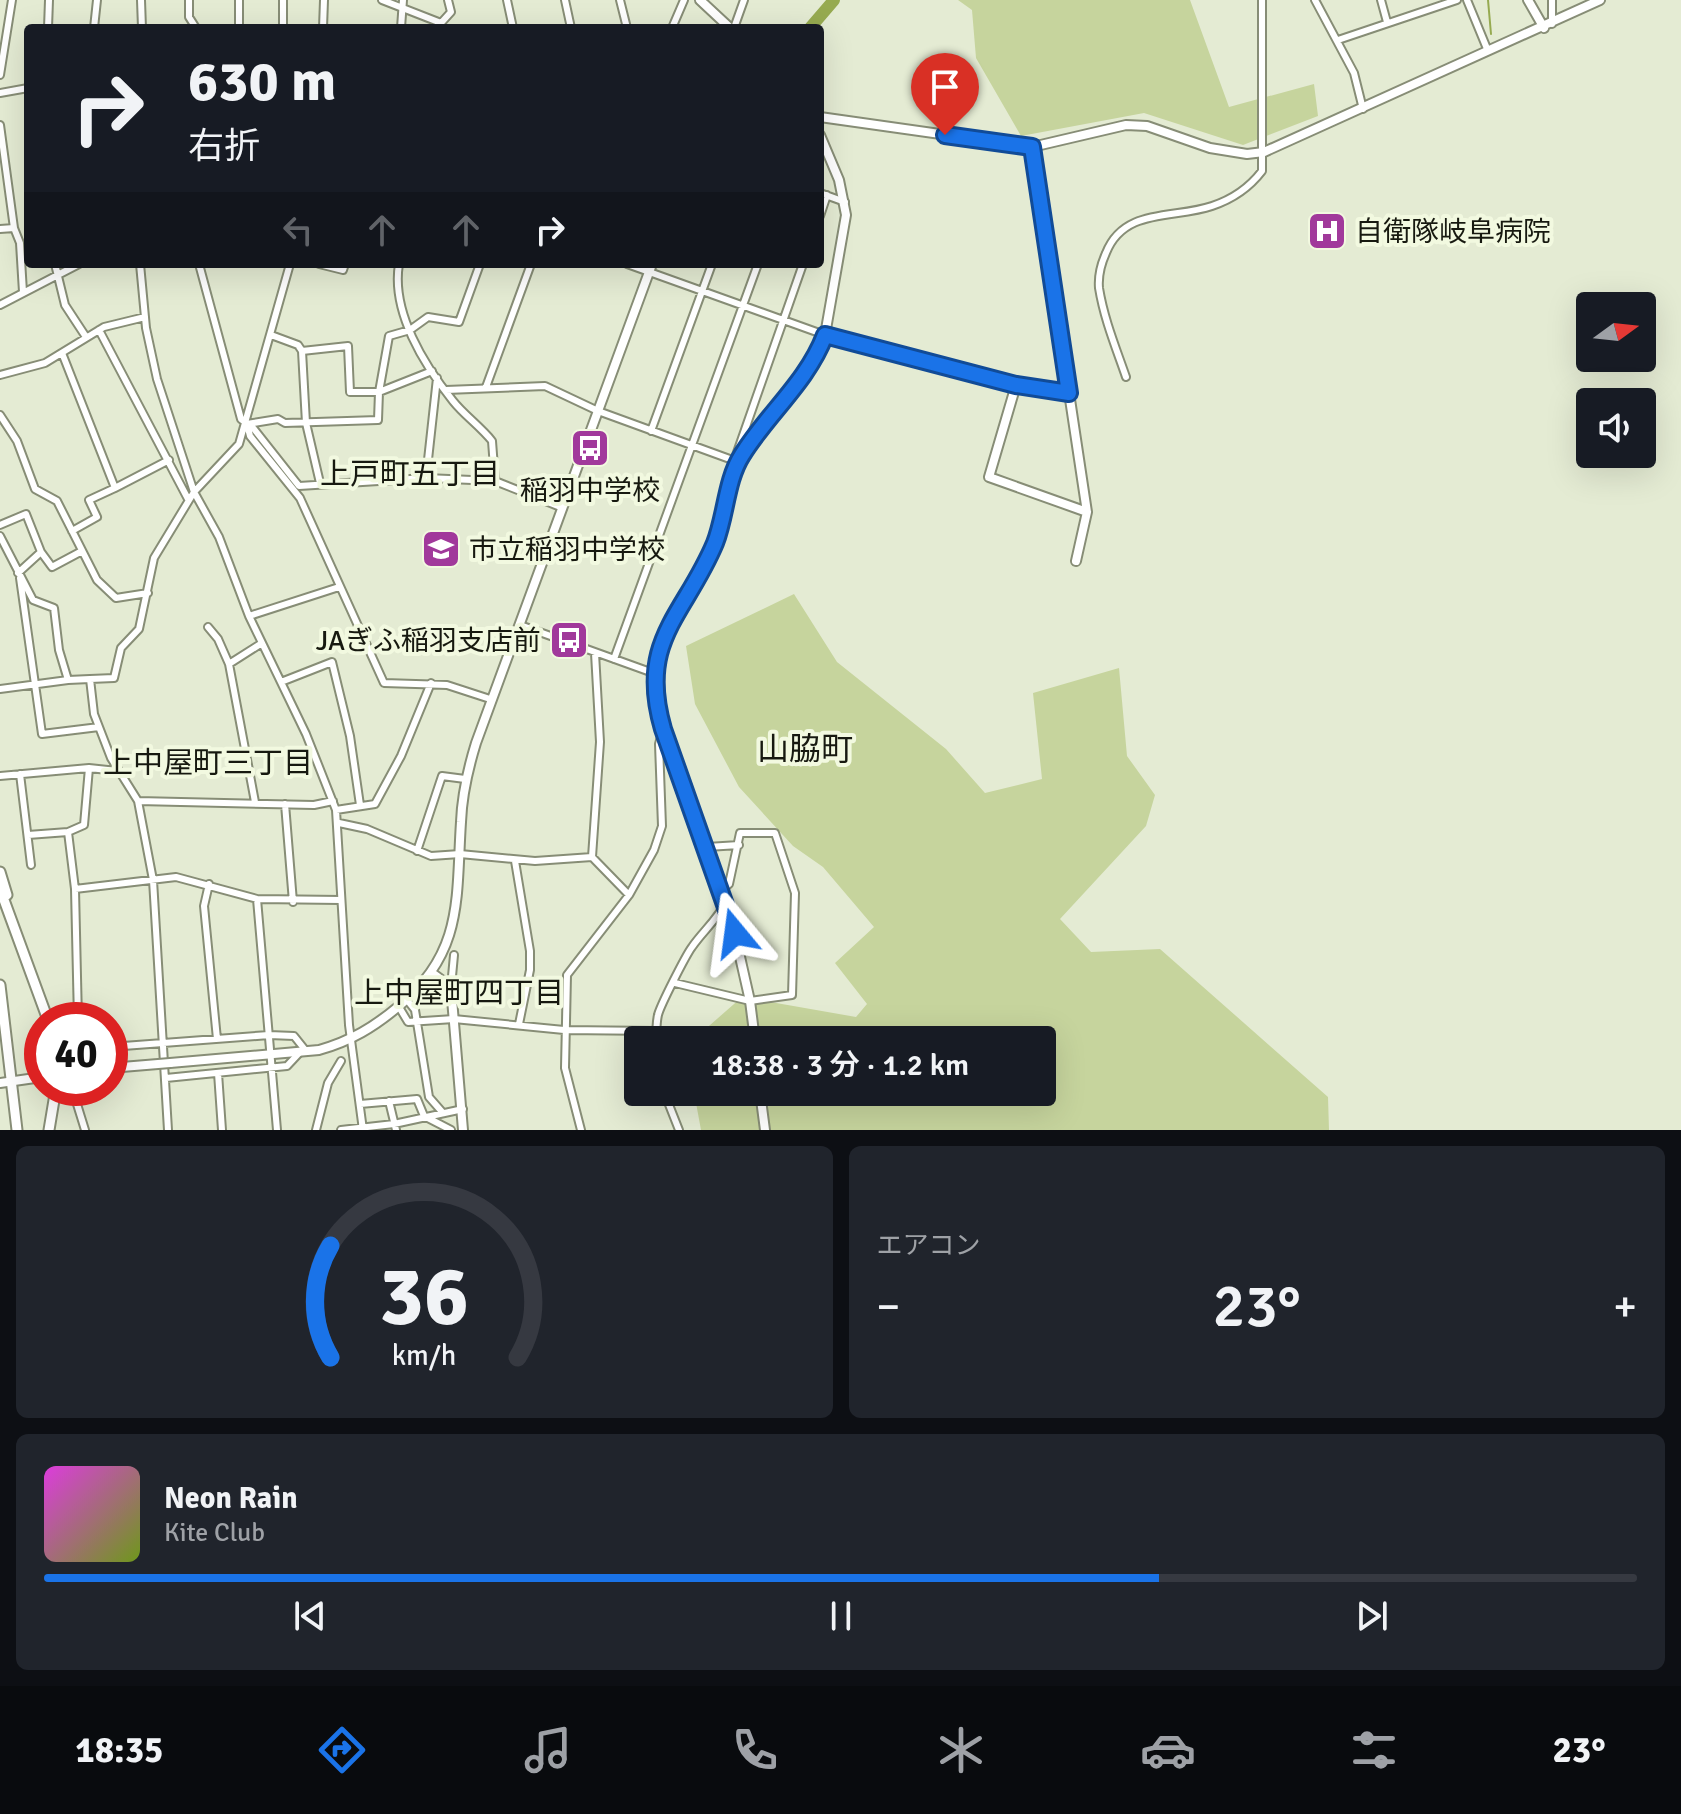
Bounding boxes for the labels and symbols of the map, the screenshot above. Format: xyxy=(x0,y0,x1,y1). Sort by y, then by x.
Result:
pin xyxy=(911,53,979,135)
hospital icon: 自衛隊岐阜病院 xyxy=(1306,210,1348,252)
place label: 自衛隊岐阜病院 xyxy=(1355,215,1551,249)
north arrow xyxy=(1576,292,1656,372)
bus stop icon: 稲羽中学校 xyxy=(569,427,611,469)
district label: 上戸町五丁目 xyxy=(320,456,500,493)
place label: 稲羽中学校 xyxy=(520,474,660,508)
school or university icon: 市立稲羽中学校 xyxy=(420,528,462,570)
place label: 市立稲羽中学校 xyxy=(469,533,665,567)
bus stop icon: JAぎふ稲羽支店前 xyxy=(548,619,590,661)
place label: JAぎふ稲羽支店前 xyxy=(316,624,541,658)
district label: 山脇町 xyxy=(757,730,853,769)
district label: 上中屋町三丁目 xyxy=(103,745,313,782)
position arrow xyxy=(693,891,777,975)
district label: 上中屋町四丁目 xyxy=(354,975,564,1012)
speed limit sign: 40 xyxy=(24,1002,128,1106)

